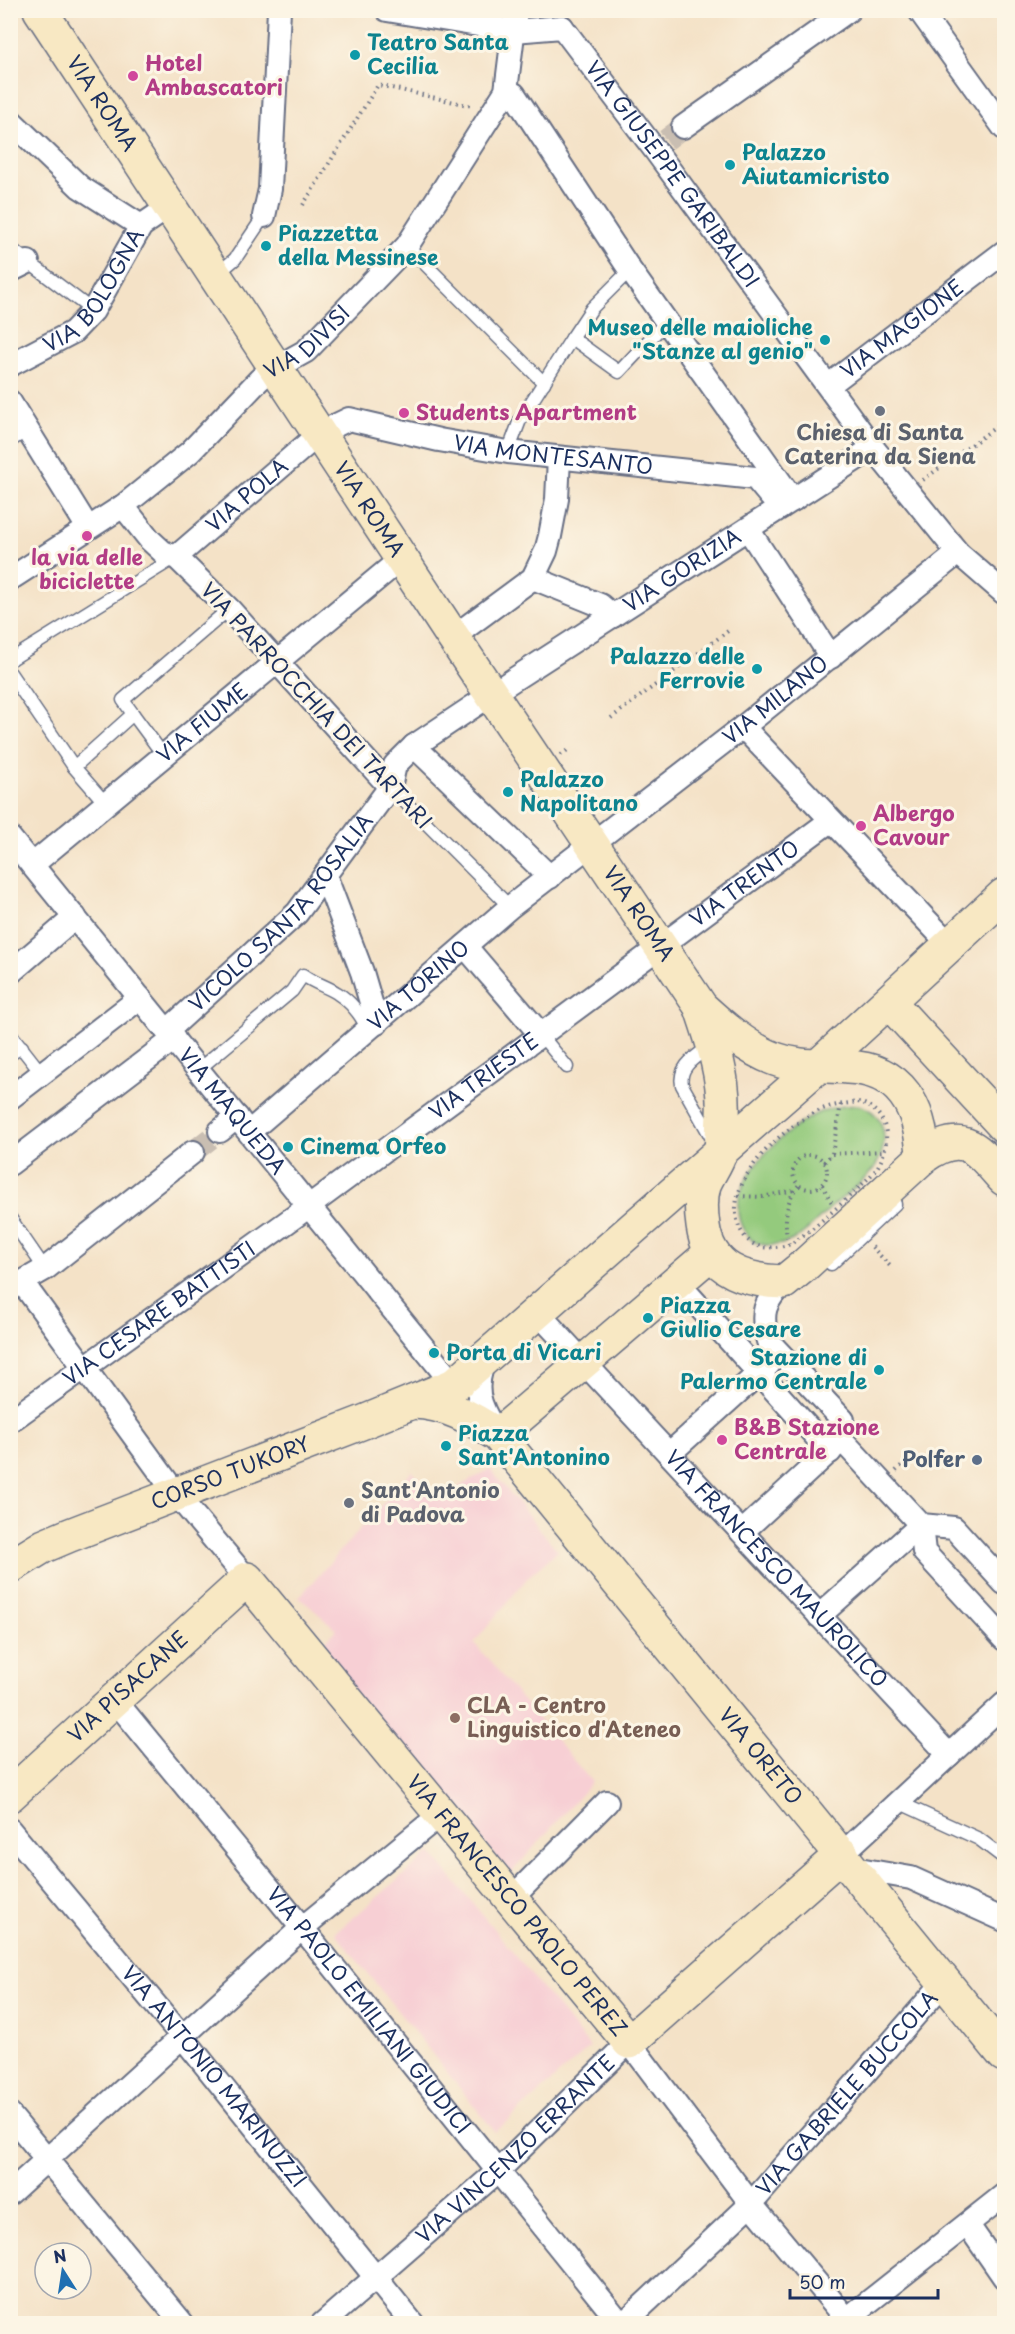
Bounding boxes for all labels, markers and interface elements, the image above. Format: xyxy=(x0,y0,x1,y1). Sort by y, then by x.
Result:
place label: Teatro Santa Cecilia xyxy=(367,25,509,81)
place label: Hotel Ambascatori xyxy=(144,46,283,102)
street label: VIA ROMA xyxy=(60,48,147,157)
marker: Teatro Santa Cecilia xyxy=(348,48,362,62)
street label: VIA GIUSEPPE GARIBALDI xyxy=(579,53,768,294)
marker: Hotel Ambascatori xyxy=(126,69,140,83)
place label: Palazzo Aiutamicristo xyxy=(742,135,889,191)
marker: Palazzo Aiutamicristo xyxy=(723,158,737,172)
place label: Piazzetta della Messinese xyxy=(278,216,439,272)
street label: VIA BOLOGNA xyxy=(37,222,151,359)
marker: Piazzetta della Messinese xyxy=(259,239,273,253)
street label: VIA MAGIONE xyxy=(833,270,970,385)
street label: VIA DIVISI xyxy=(257,297,356,385)
place label: Museo delle maioliche "Stanze al genio" xyxy=(588,310,813,366)
marker: Museo delle maioliche "Stanze al genio" xyxy=(818,333,832,347)
place label: Students Apartment xyxy=(416,395,637,427)
marker: Chiesa di Santa Caterina da Siena xyxy=(873,404,887,418)
marker: Students Apartment xyxy=(397,406,411,420)
place label: Chiesa di Santa Caterina da Siena xyxy=(784,415,976,471)
street label: VIA MONTESANTO xyxy=(451,425,655,481)
street label: VIA POLA xyxy=(198,450,294,539)
street label: VIA ROMA xyxy=(327,454,414,563)
street label: VIA GORIZIA xyxy=(616,519,747,619)
marker: la via delle biciclette xyxy=(80,529,94,543)
place label: la via delle biciclette xyxy=(31,540,143,596)
street label: VIA PARROCCHIA DEI TARTARI xyxy=(194,574,441,835)
place label: Palazzo delle Ferrovie xyxy=(610,639,745,695)
street label: VIA MILANO xyxy=(715,647,834,751)
marker: Palazzo delle Ferrovie xyxy=(750,662,764,676)
street label: VIA FIUME xyxy=(149,674,255,769)
place label: Palazzo Napolitano xyxy=(520,762,638,818)
marker: Palazzo Napolitano xyxy=(501,785,515,799)
place label: Albergo Cavour xyxy=(873,796,955,852)
street label: VICOLO SANTA ROSALIA xyxy=(180,806,380,1018)
marker: Albergo Cavour xyxy=(854,819,868,833)
street label: VIA TRENTO xyxy=(682,831,805,934)
street label: VIA ROMA xyxy=(597,858,684,967)
street label: VIA TORINO xyxy=(359,931,475,1037)
street label: VIA TRIESTE xyxy=(421,1024,545,1126)
street label: VIA MAQUEDA xyxy=(172,1039,295,1181)
place label: Cinema Orfeo xyxy=(300,1129,446,1161)
marker: Cinema Orfeo xyxy=(281,1140,295,1154)
street label: VIA CESARE BATTISTI xyxy=(55,1232,261,1392)
place label: Piazza Giulio Cesare xyxy=(660,1288,801,1344)
marker: Piazza Giulio Cesare xyxy=(641,1311,655,1325)
place label: Porta di Vicari xyxy=(446,1335,601,1367)
place label: Stazione di Palermo Centrale xyxy=(680,1340,867,1396)
marker: Porta di Vicari xyxy=(427,1346,441,1360)
marker: Stazione di Palermo Centrale xyxy=(872,1363,886,1377)
place label: B&B Stazione Centrale xyxy=(734,1410,880,1466)
place label: Piazza Sant'Antonino xyxy=(458,1416,610,1472)
street label: CORSO TUKORY xyxy=(145,1426,314,1517)
marker: B&B Stazione Centrale xyxy=(715,1433,729,1447)
marker: Piazza Sant'Antonino xyxy=(439,1439,453,1453)
street label: VIA FRANCESCO MAUROLICO xyxy=(659,1442,896,1694)
place label: Polfer xyxy=(902,1442,965,1474)
marker: Polfer xyxy=(970,1453,984,1467)
place label: Sant'Antonio di Padova xyxy=(361,1473,500,1529)
marker: Sant'Antonio di Padova xyxy=(342,1496,356,1510)
street label: VIA PISACANE xyxy=(59,1622,194,1749)
place label: CLA - Centro Linguistico d'Ateneo xyxy=(467,1688,681,1744)
street label: VIA ORETO xyxy=(712,1699,811,1811)
marker: CLA - Centro Linguistico d'Ateneo xyxy=(448,1711,462,1725)
street label: VIA FRANCESCO PAOLO PEREZ xyxy=(400,1766,636,2042)
street label: VIA PAOLO EMILIANI GIUDICI xyxy=(260,1879,480,2140)
street label: VIA ANTONIO MARINUZZI xyxy=(115,1957,315,2194)
street label: VIA GABRIELE BUCCOLA xyxy=(747,1982,944,2202)
street label: VIA VINCENZO ERRANTE xyxy=(408,2046,622,2250)
north arrow xyxy=(33,2241,93,2301)
text: N xyxy=(51,2242,68,2268)
scale bar xyxy=(790,2262,938,2300)
text: 50 m xyxy=(799,2268,846,2295)

